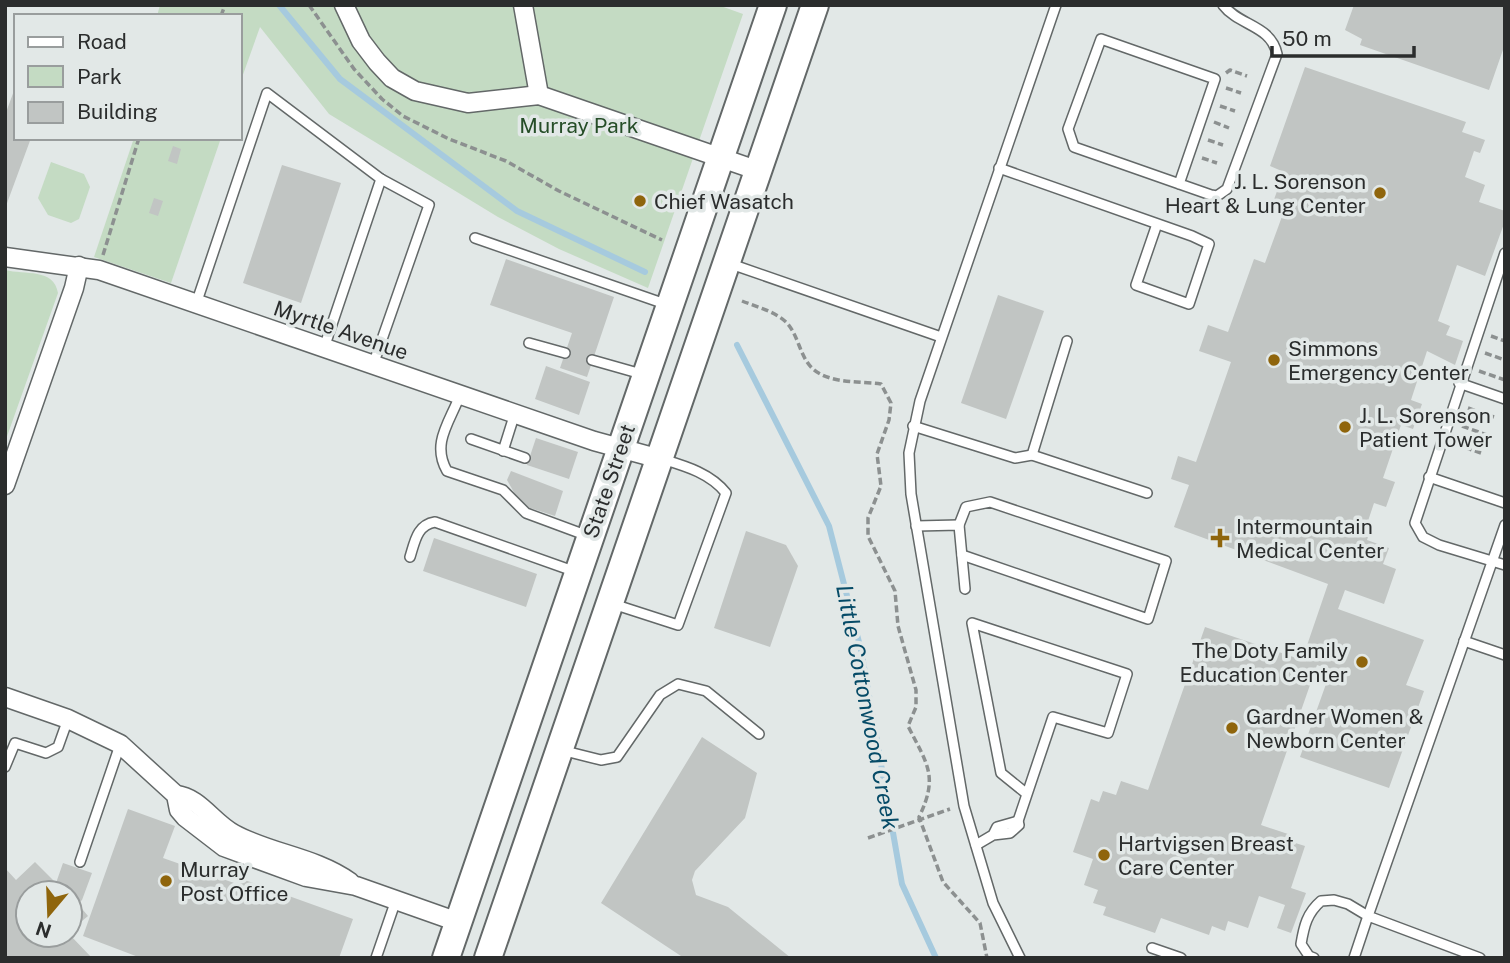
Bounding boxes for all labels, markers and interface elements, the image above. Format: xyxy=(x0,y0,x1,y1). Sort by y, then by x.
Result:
legend xyxy=(14,14,242,140)
scale bar xyxy=(1272,14,1414,58)
text: 50 m xyxy=(1282,26,1332,51)
text: Road xyxy=(77,29,127,54)
text: Park xyxy=(77,64,122,89)
text: Building xyxy=(77,99,158,124)
park label: Murray Park xyxy=(519,113,639,138)
place label: J. L. Sorenson Heart & Lung Center xyxy=(1165,169,1366,218)
marker: J. L. Sorenson Heart & Lung Center xyxy=(1372,185,1388,201)
place label: Chief Wasatch xyxy=(654,189,794,214)
marker: Chief Wasatch xyxy=(632,193,648,209)
street label: Myrtle Avenue xyxy=(270,295,412,365)
place label: Simmons Emergency Center xyxy=(1288,336,1469,385)
marker: Simmons Emergency Center xyxy=(1266,352,1282,368)
place label: J. L. Sorenson Patient Tower xyxy=(1359,403,1493,452)
marker: J. L. Sorenson Patient Tower xyxy=(1337,419,1353,435)
street label: State Street xyxy=(578,421,640,541)
place label: Intermountain Medical Center xyxy=(1236,514,1385,563)
marker: Intermountain Medical Center xyxy=(1210,528,1230,548)
water label: Little Cottonwood Creek xyxy=(831,582,905,832)
place label: The Doty Family Education Center xyxy=(1180,638,1348,687)
marker: The Doty Family Education Center xyxy=(1354,654,1370,670)
place label: Gardner Women & Newborn Center xyxy=(1246,704,1424,753)
marker: Gardner Women & Newborn Center xyxy=(1224,720,1240,736)
place label: Hartvigsen Breast Care Center xyxy=(1118,831,1294,880)
marker: Hartvigsen Breast Care Center xyxy=(1096,847,1112,863)
place label: Murray Post Office xyxy=(180,857,288,906)
marker: Murray Post Office xyxy=(158,873,174,889)
north arrow xyxy=(14,879,84,949)
text: N xyxy=(33,917,54,943)

